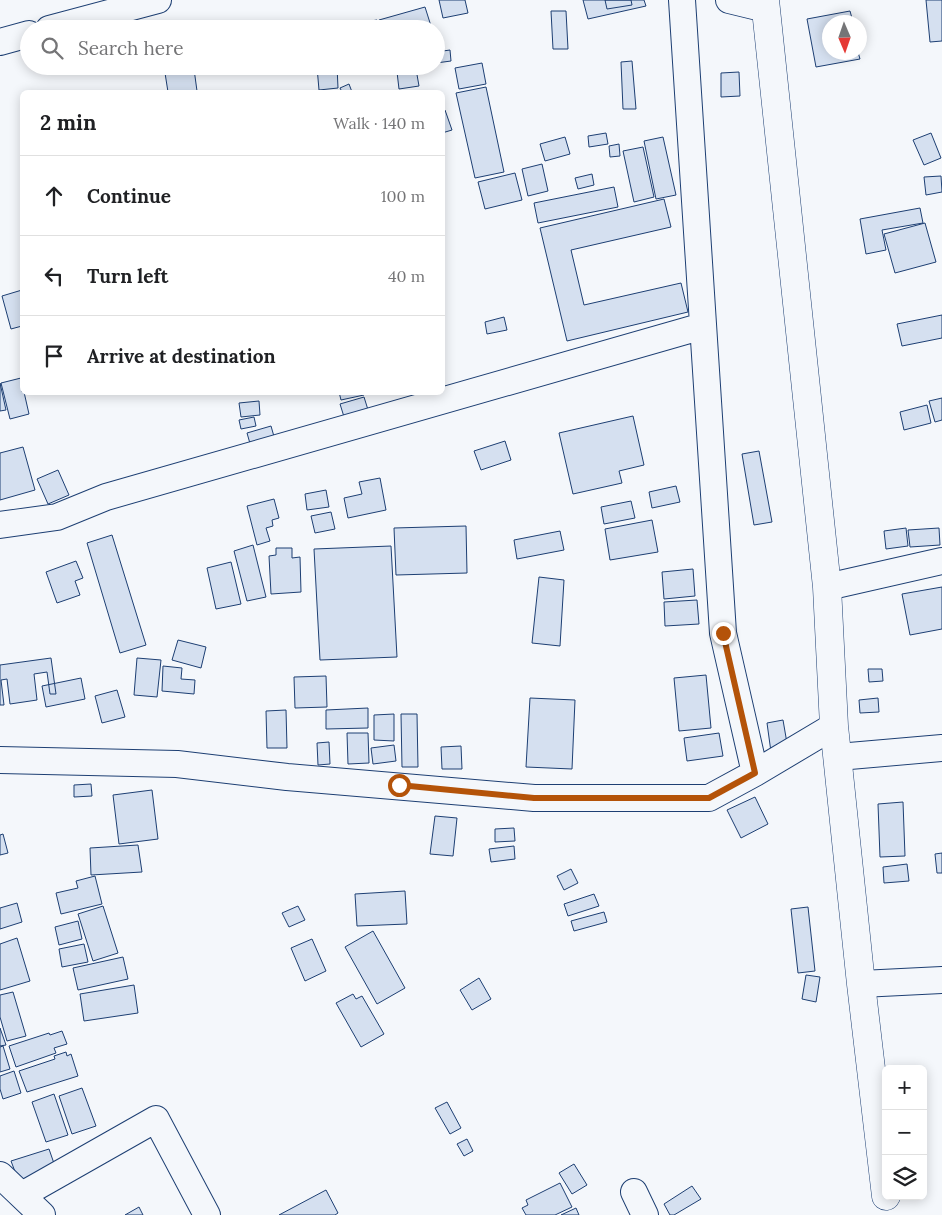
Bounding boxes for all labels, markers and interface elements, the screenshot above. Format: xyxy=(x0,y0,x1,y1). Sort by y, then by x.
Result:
north arrow xyxy=(822,15,867,60)
search box xyxy=(20,20,445,75)
icon: search xyxy=(38,34,66,62)
text: Search here xyxy=(78,36,184,60)
text: 2 min xyxy=(40,109,96,136)
text: Walk · 140 m xyxy=(333,113,425,133)
icon: ahead xyxy=(40,182,68,210)
text: Continue xyxy=(87,184,171,208)
text: 100 m xyxy=(381,186,425,206)
icon: left xyxy=(40,262,68,290)
text: Turn left xyxy=(87,264,168,288)
text: 40 m xyxy=(388,266,425,286)
icon: arrive xyxy=(40,342,68,370)
text: Arrive at destination xyxy=(87,344,276,368)
route end xyxy=(712,622,735,645)
route start xyxy=(388,774,411,797)
map controls xyxy=(882,1065,927,1200)
button: + xyxy=(882,1065,927,1110)
button: − xyxy=(882,1110,927,1155)
button: layers xyxy=(882,1155,927,1200)

